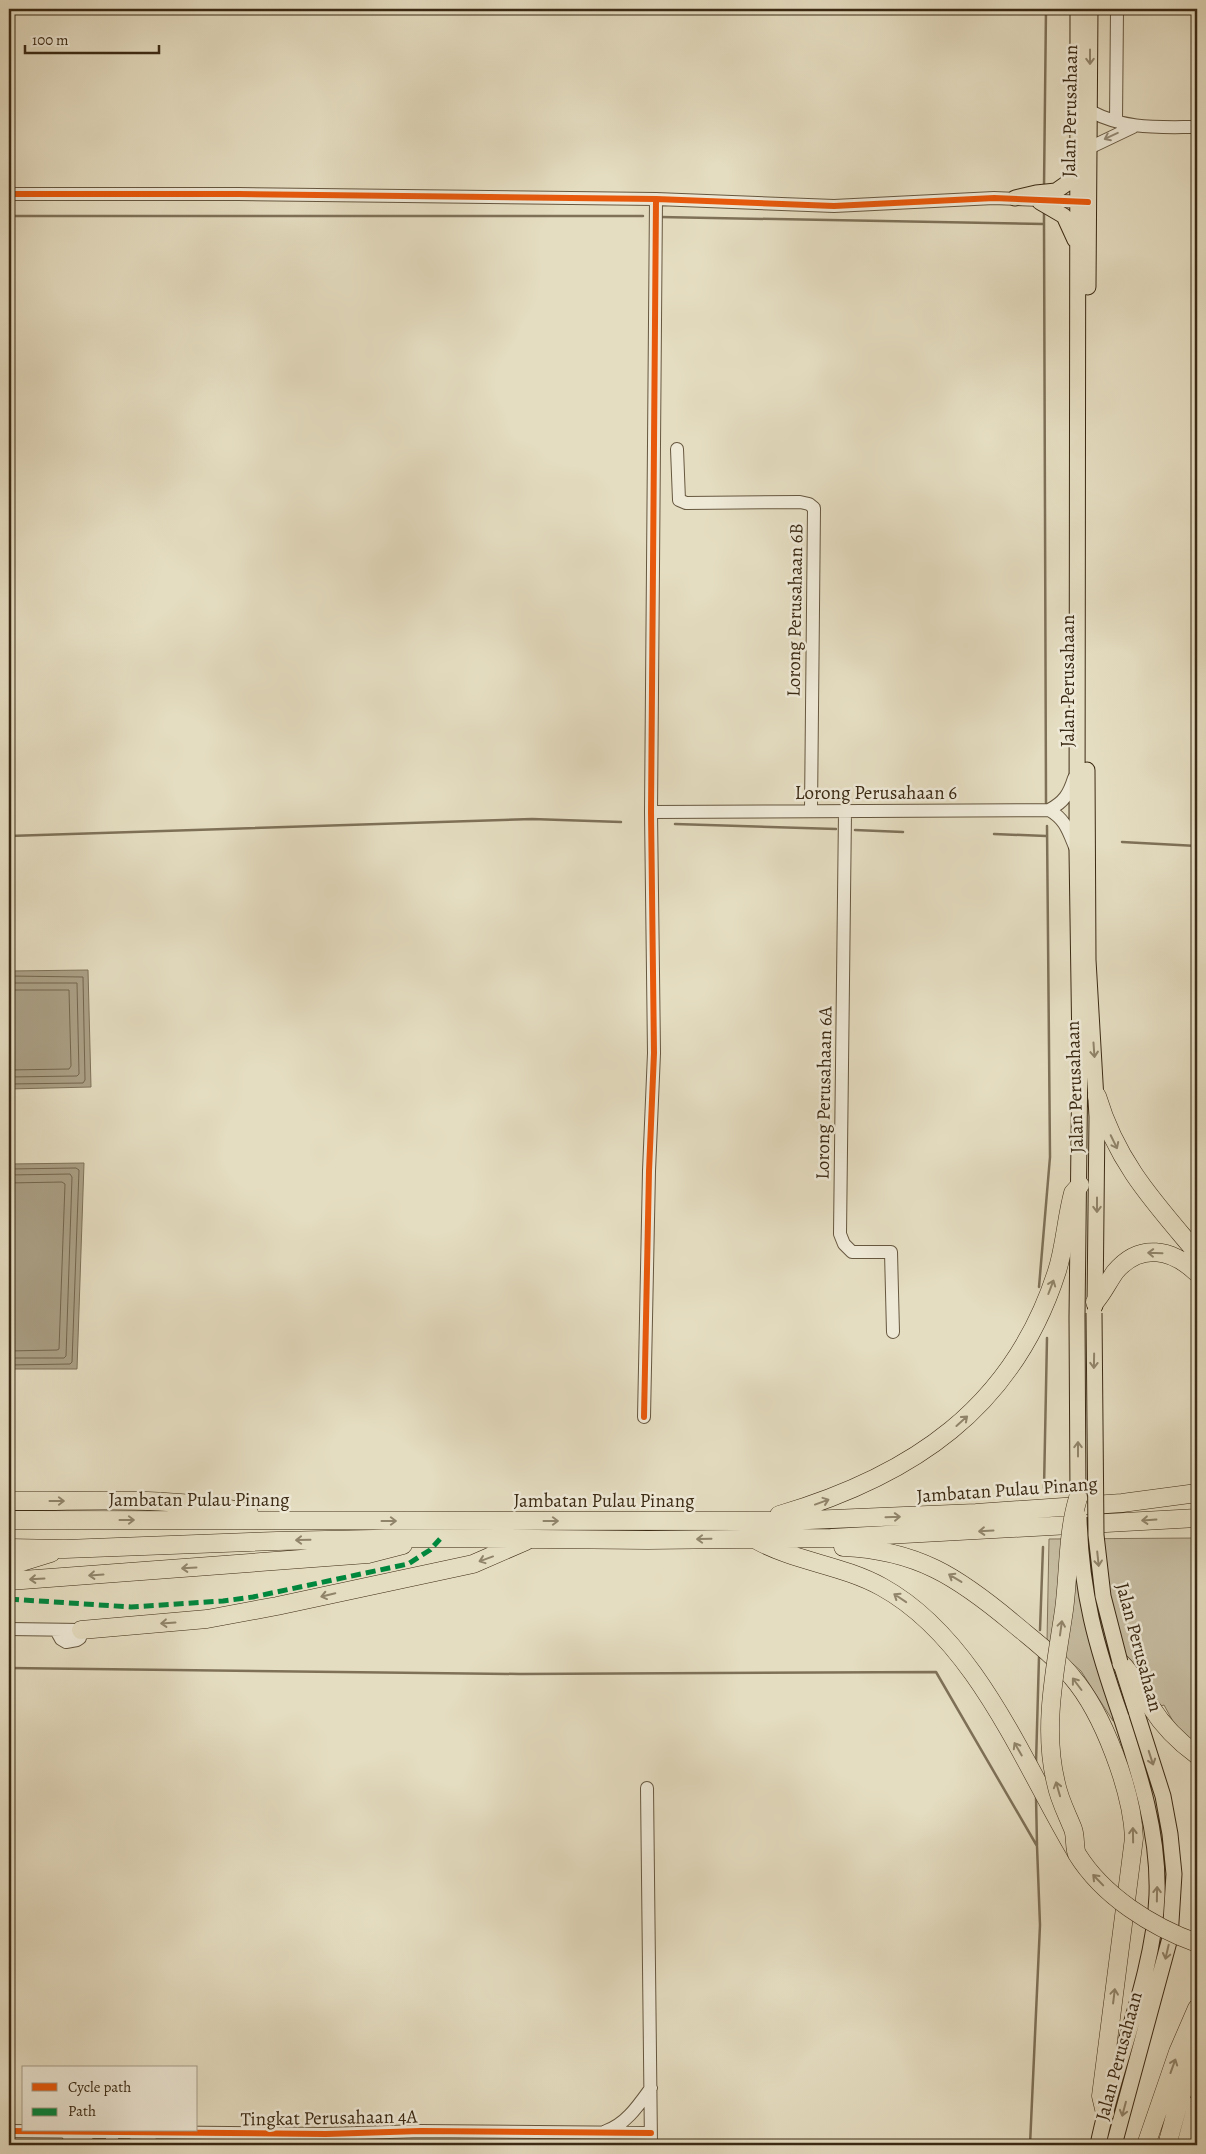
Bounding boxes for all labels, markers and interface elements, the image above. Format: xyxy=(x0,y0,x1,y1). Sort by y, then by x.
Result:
scale bar xyxy=(25,22,159,54)
text: 100 m xyxy=(32,30,69,50)
street label: Jalan Perusahaan xyxy=(1056,44,1084,178)
one-way arrow xyxy=(1085,49,1095,65)
one-way arrow xyxy=(1104,132,1119,142)
street label: Lorong Perusahaan 6B xyxy=(780,523,810,697)
street label: Jalan Perusahaan xyxy=(1055,615,1081,747)
street label: Lorong Perusahaan 6 xyxy=(795,780,957,806)
street label: Lorong Perusahaan 6A xyxy=(809,1005,839,1180)
street label: Jalan Perusahaan xyxy=(1060,1020,1090,1154)
one-way arrow xyxy=(1089,1042,1098,1058)
one-way arrow xyxy=(1110,1134,1119,1149)
one-way arrow xyxy=(1092,1196,1102,1213)
one-way arrow xyxy=(1147,1248,1163,1257)
one-way arrow xyxy=(1047,1280,1056,1295)
one-way arrow xyxy=(1089,1353,1098,1369)
one-way arrow xyxy=(955,1415,968,1427)
one-way arrow xyxy=(1073,1442,1083,1458)
street label: Jambatan Pulau Pinang xyxy=(916,1471,1099,1509)
street label: Jambatan Pulau Pinang xyxy=(108,1487,290,1513)
street label: Jambatan Pulau Pinang xyxy=(513,1488,695,1514)
one-way arrow xyxy=(49,1496,65,1506)
one-way arrow xyxy=(814,1497,829,1506)
one-way arrow xyxy=(885,1512,901,1522)
one-way arrow xyxy=(119,1515,135,1525)
one-way arrow xyxy=(1141,1515,1157,1524)
one-way arrow xyxy=(380,1516,397,1526)
one-way arrow xyxy=(543,1516,559,1526)
one-way arrow xyxy=(979,1526,995,1535)
one-way arrow xyxy=(697,1534,713,1544)
one-way arrow xyxy=(296,1536,312,1545)
one-way arrow xyxy=(1093,1551,1103,1567)
one-way arrow xyxy=(479,1555,494,1564)
one-way arrow xyxy=(181,1564,197,1573)
one-way arrow xyxy=(89,1571,105,1580)
one-way arrow xyxy=(948,1573,962,1583)
one-way arrow xyxy=(29,1575,45,1584)
street label: Jalan Perusahaan xyxy=(1109,1580,1169,1715)
one-way arrow xyxy=(320,1590,336,1600)
one-way arrow xyxy=(893,1593,907,1603)
one-way arrow xyxy=(160,1618,176,1628)
one-way arrow xyxy=(1057,1620,1067,1636)
one-way arrow xyxy=(1072,1678,1083,1691)
one-way arrow xyxy=(1012,1742,1022,1756)
one-way arrow xyxy=(1147,1749,1156,1765)
one-way arrow xyxy=(1052,1782,1062,1798)
one-way arrow xyxy=(1128,1827,1138,1844)
one-way arrow xyxy=(1092,1873,1104,1886)
one-way arrow xyxy=(1152,1886,1162,1902)
one-way arrow xyxy=(1162,1943,1171,1959)
one-way arrow xyxy=(1110,1988,1120,2004)
street label: Jalan Perusahaan xyxy=(1089,1989,1149,2124)
one-way arrow xyxy=(1169,2059,1178,2074)
legend xyxy=(22,2066,198,2132)
text: Cycle path xyxy=(68,2077,131,2097)
one-way arrow xyxy=(1118,2100,1128,2116)
text: Path xyxy=(68,2101,96,2121)
street label: Tingkat Perusahaan 4A xyxy=(240,2103,419,2133)

